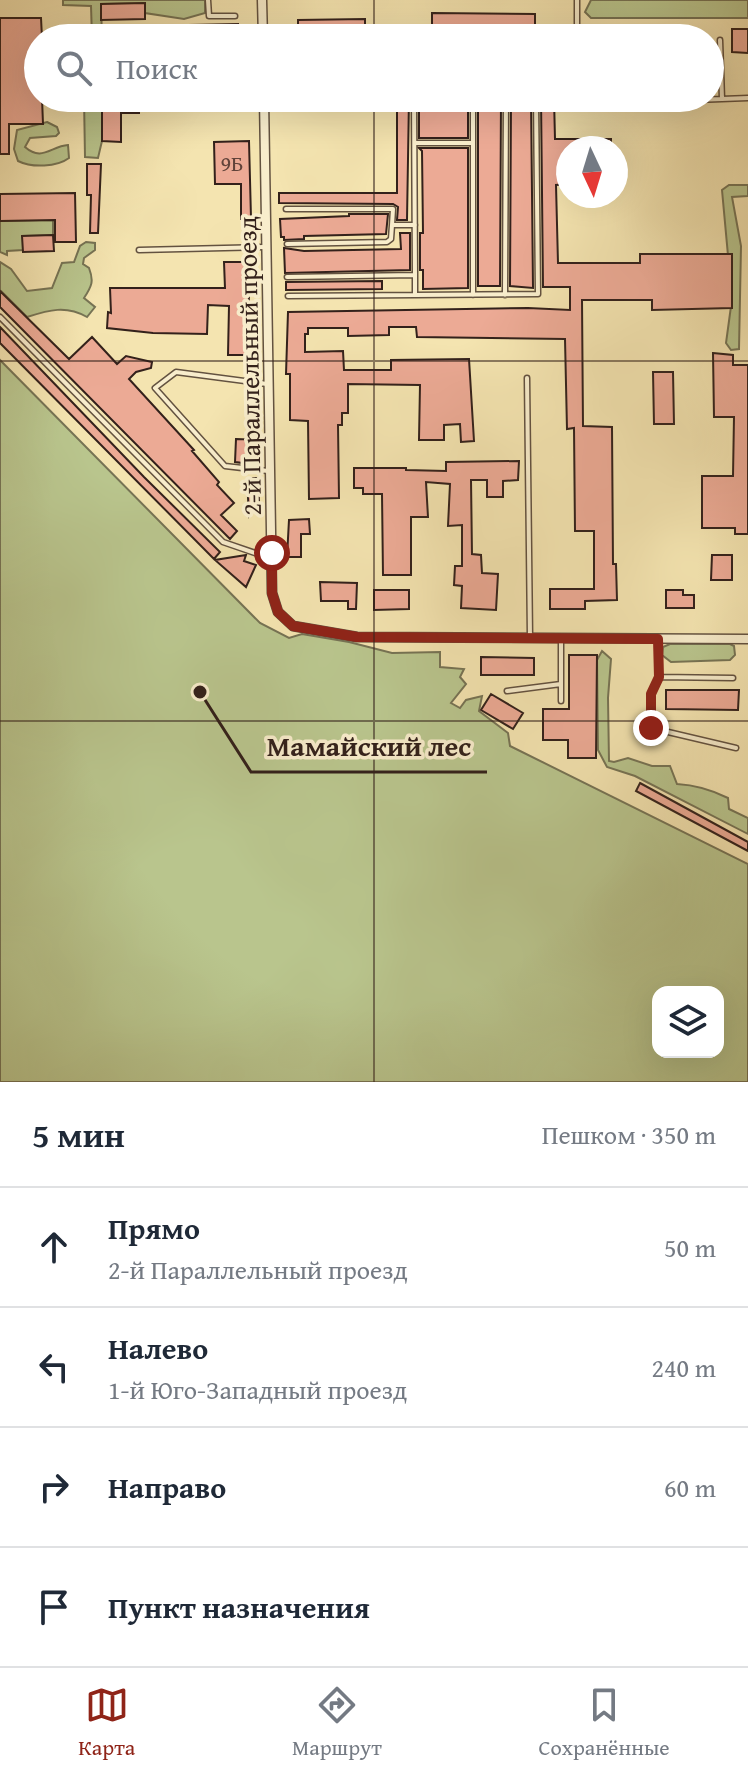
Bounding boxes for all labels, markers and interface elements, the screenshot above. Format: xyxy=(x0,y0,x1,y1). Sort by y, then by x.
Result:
search box xyxy=(24,24,724,112)
icon: search xyxy=(52,46,96,90)
text: Поиск xyxy=(116,46,198,90)
north arrow xyxy=(556,136,628,208)
house number: 9Б xyxy=(220,147,244,179)
street label: 2-й Параллельный проезд xyxy=(227,216,271,516)
route start xyxy=(254,535,290,571)
route end xyxy=(633,710,669,746)
callout: Мамайский лес xyxy=(251,720,487,772)
text: Мамайский лес xyxy=(267,725,471,766)
map controls xyxy=(652,986,724,1058)
button: layers xyxy=(652,986,724,1058)
text: 5 мин xyxy=(32,1110,125,1159)
text: Пешком · 350 m xyxy=(542,1115,716,1154)
text: Прямо xyxy=(108,1206,200,1250)
icon: ahead xyxy=(32,1225,76,1269)
text: 50 m xyxy=(664,1228,716,1267)
text: 2-й Параллельный проезд xyxy=(108,1250,408,1289)
text: Налево xyxy=(108,1326,208,1370)
icon: left xyxy=(32,1345,76,1389)
text: 240 m xyxy=(651,1348,716,1387)
text: 1-й Юго-Западный проезд xyxy=(108,1370,407,1409)
icon: right xyxy=(32,1465,76,1509)
text: Направо xyxy=(108,1465,226,1509)
text: 60 m xyxy=(664,1468,716,1507)
icon: arrive xyxy=(32,1585,76,1629)
text: Пункт назначения xyxy=(108,1585,370,1629)
tab: Карта xyxy=(78,1683,135,1763)
tab: Маршрут xyxy=(292,1683,382,1763)
tab: Сохранённые xyxy=(539,1683,670,1763)

